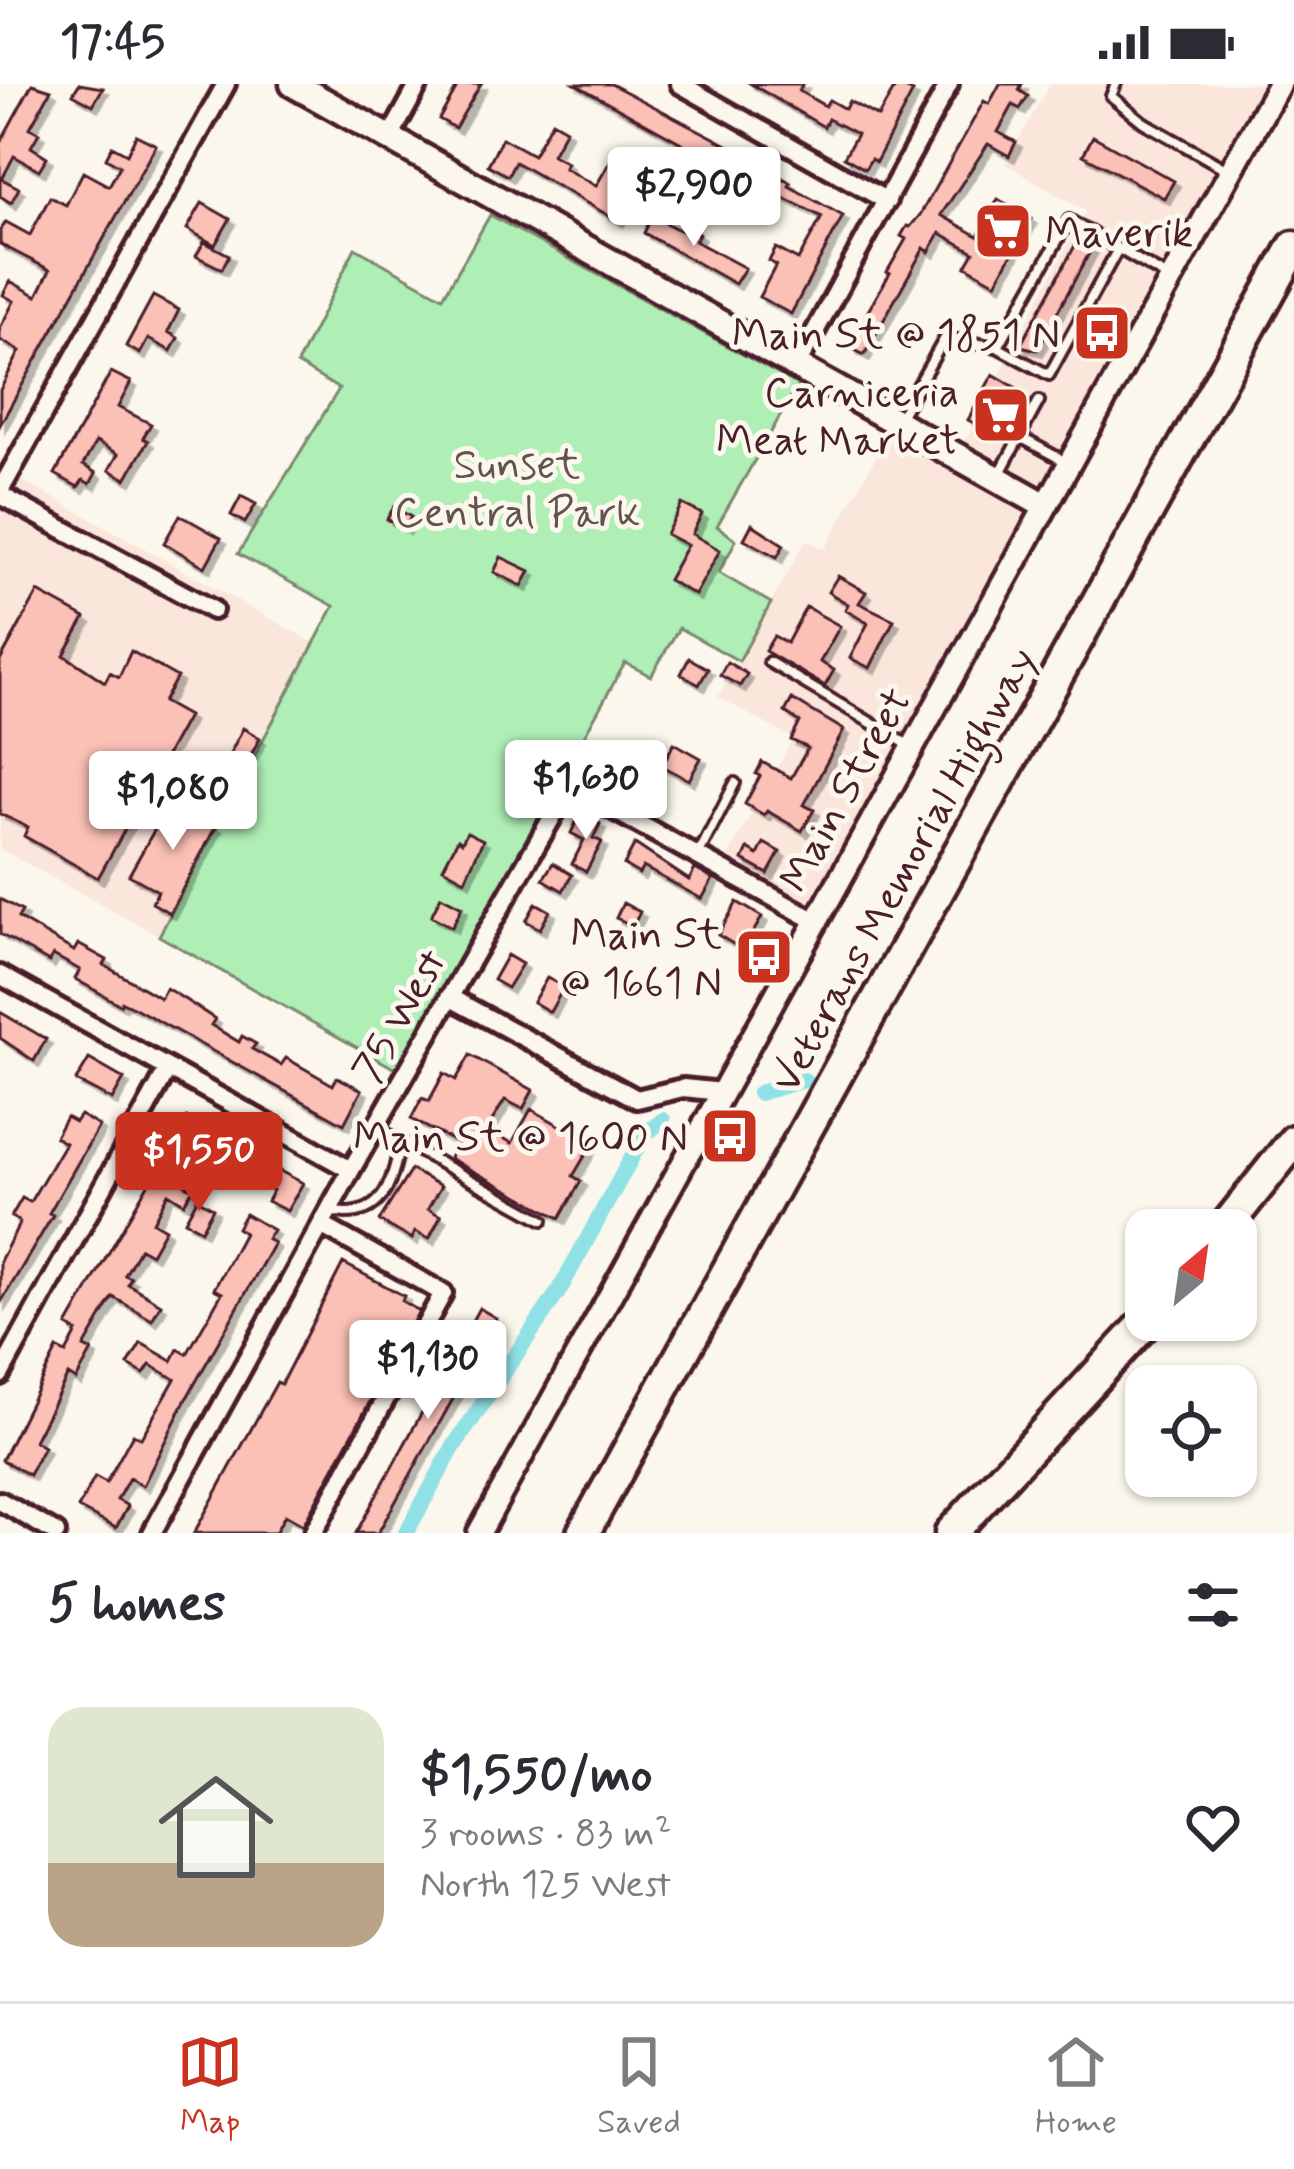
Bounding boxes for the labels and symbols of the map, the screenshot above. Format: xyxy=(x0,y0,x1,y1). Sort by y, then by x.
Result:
pin: $2,900 xyxy=(596,147,792,249)
supermarket icon: Maverik xyxy=(972,200,1034,262)
place label: Maverik xyxy=(1045,207,1193,262)
bus stop icon: Main St @ 1851 N xyxy=(1071,302,1133,364)
place label: Main St @ 1851 N xyxy=(732,309,1060,364)
place label: Carniceria Meat Market xyxy=(716,367,959,470)
supermarket icon: Carniceria Meat Market xyxy=(970,384,1032,446)
park label: Sunset Central Park xyxy=(394,439,640,542)
street label: Veterans Memorial Highway xyxy=(760,638,1054,1105)
street label: Main Street xyxy=(768,679,926,903)
pin: $1,630 xyxy=(488,740,684,842)
pin: $1,080 xyxy=(75,751,271,853)
place label: Main St @ 1661 N xyxy=(560,909,722,1012)
bus stop icon: Main St @ 1661 N xyxy=(733,926,795,988)
street label: 75 West xyxy=(341,940,461,1093)
bus stop icon: Main St @ 1600 N xyxy=(699,1105,761,1167)
pin: $1,550 xyxy=(101,1112,297,1214)
place label: Main St @ 1600 N xyxy=(353,1112,688,1167)
north arrow xyxy=(1125,1209,1257,1341)
pin: $1,130 xyxy=(330,1320,526,1422)

